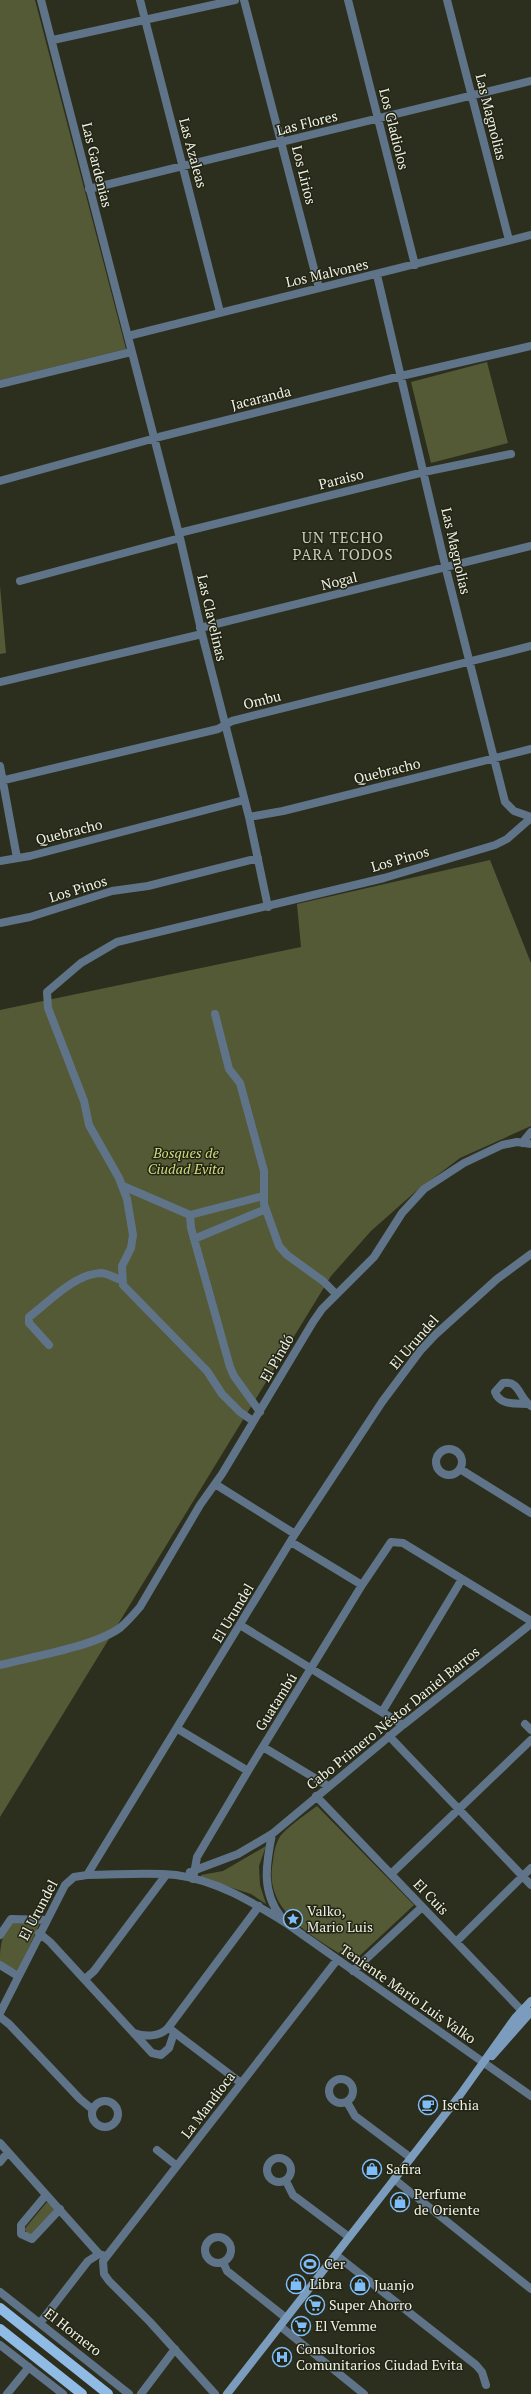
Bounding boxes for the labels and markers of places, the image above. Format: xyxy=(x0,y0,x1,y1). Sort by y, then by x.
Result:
place label: Valko, Mario Luis xyxy=(307,1901,373,1936)
place icon: Valko, Mario Luis xyxy=(282,1908,304,1930)
cafe icon: Ischia xyxy=(417,2094,439,2116)
place label: Ischia xyxy=(442,2095,479,2114)
shop icon: Safira xyxy=(361,2158,383,2180)
place label: Safira xyxy=(386,2159,421,2178)
place label: Perfume de Oriente xyxy=(414,2184,480,2219)
shop icon: Perfume de Oriente xyxy=(389,2191,411,2213)
sports icon: Cer xyxy=(299,2253,321,2275)
place label: Cer xyxy=(324,2254,346,2273)
shop icon: Libra xyxy=(285,2273,307,2295)
place label: Libra xyxy=(310,2274,342,2293)
shop icon: Juanjo xyxy=(349,2274,371,2296)
place label: Juanjo xyxy=(374,2275,414,2294)
supermarket icon: Super Ahorro xyxy=(304,2294,326,2316)
place label: Super Ahorro xyxy=(329,2295,412,2314)
supermarket icon: El Vemme xyxy=(290,2315,312,2337)
place label: El Vemme xyxy=(315,2316,377,2335)
place label: Consultorios Comunitarios Ciudad Evita xyxy=(296,2339,463,2374)
hospital icon: Consultorios Comunitarios Ciudad Evita xyxy=(271,2346,293,2368)

